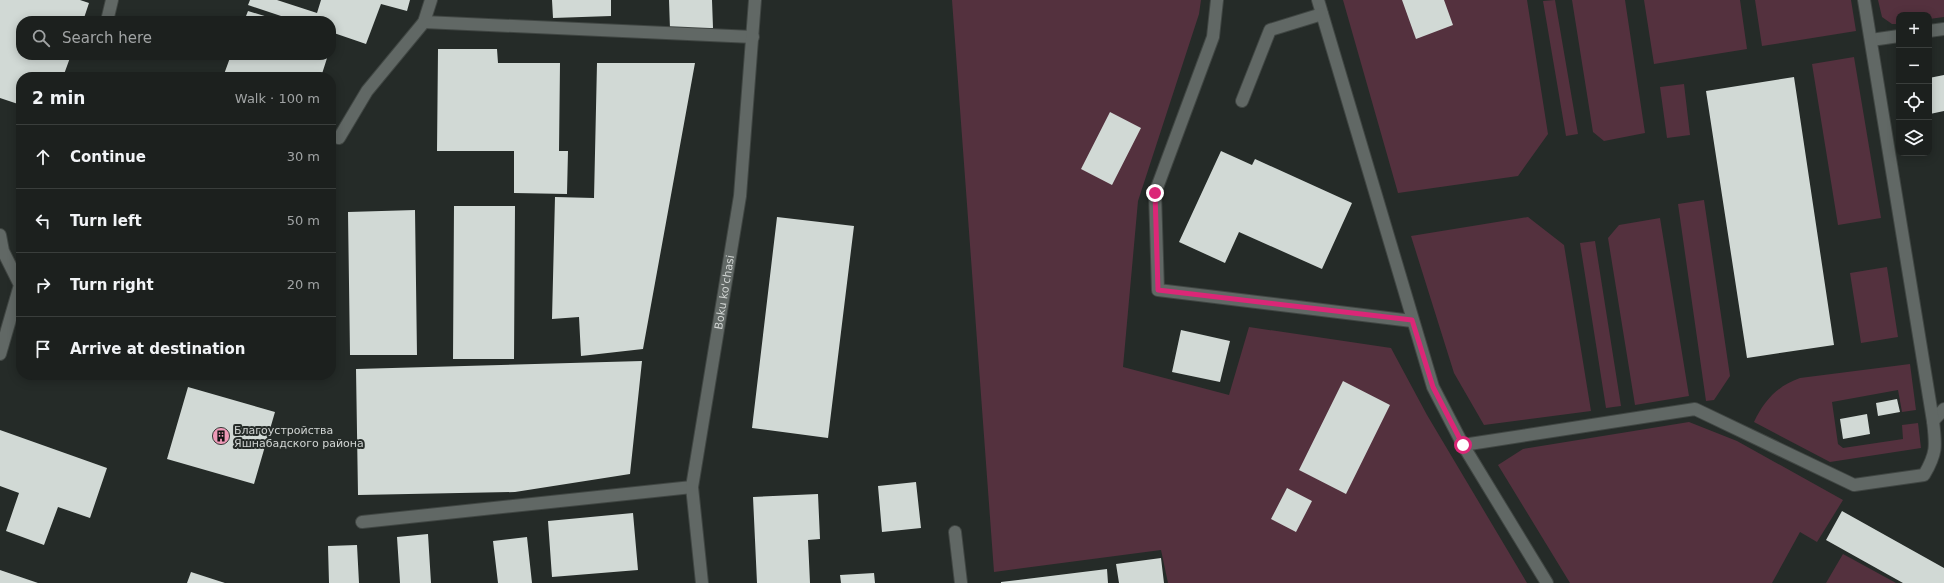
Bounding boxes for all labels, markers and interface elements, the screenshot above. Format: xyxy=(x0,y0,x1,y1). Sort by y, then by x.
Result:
map controls xyxy=(1896,12,1932,156)
button: + xyxy=(1896,12,1932,48)
search box xyxy=(16,16,336,60)
icon: search xyxy=(30,27,52,49)
text: Search here xyxy=(62,29,152,47)
button: − xyxy=(1896,48,1932,84)
button: locate xyxy=(1896,84,1932,120)
text: 2 min xyxy=(32,88,85,108)
text: Walk · 100 m xyxy=(235,91,320,106)
button: layers xyxy=(1896,120,1932,156)
icon: ahead xyxy=(32,146,54,168)
text: Continue xyxy=(70,148,146,166)
text: 30 m xyxy=(287,149,320,164)
route end xyxy=(1146,184,1164,202)
icon: left xyxy=(32,210,54,232)
text: Turn left xyxy=(70,212,142,230)
text: 50 m xyxy=(287,213,320,228)
street label: Boku ko'chasi xyxy=(712,254,737,330)
icon: right xyxy=(32,274,54,296)
text: Turn right xyxy=(70,276,154,294)
text: 20 m xyxy=(287,277,320,292)
icon: arrive xyxy=(32,338,54,360)
text: Arrive at destination xyxy=(70,340,245,358)
place label: Благоустройства Яшнабадского района xyxy=(234,424,364,450)
building icon: Благоустройства Яшнабадского района xyxy=(211,426,231,446)
route start xyxy=(1454,436,1472,454)

